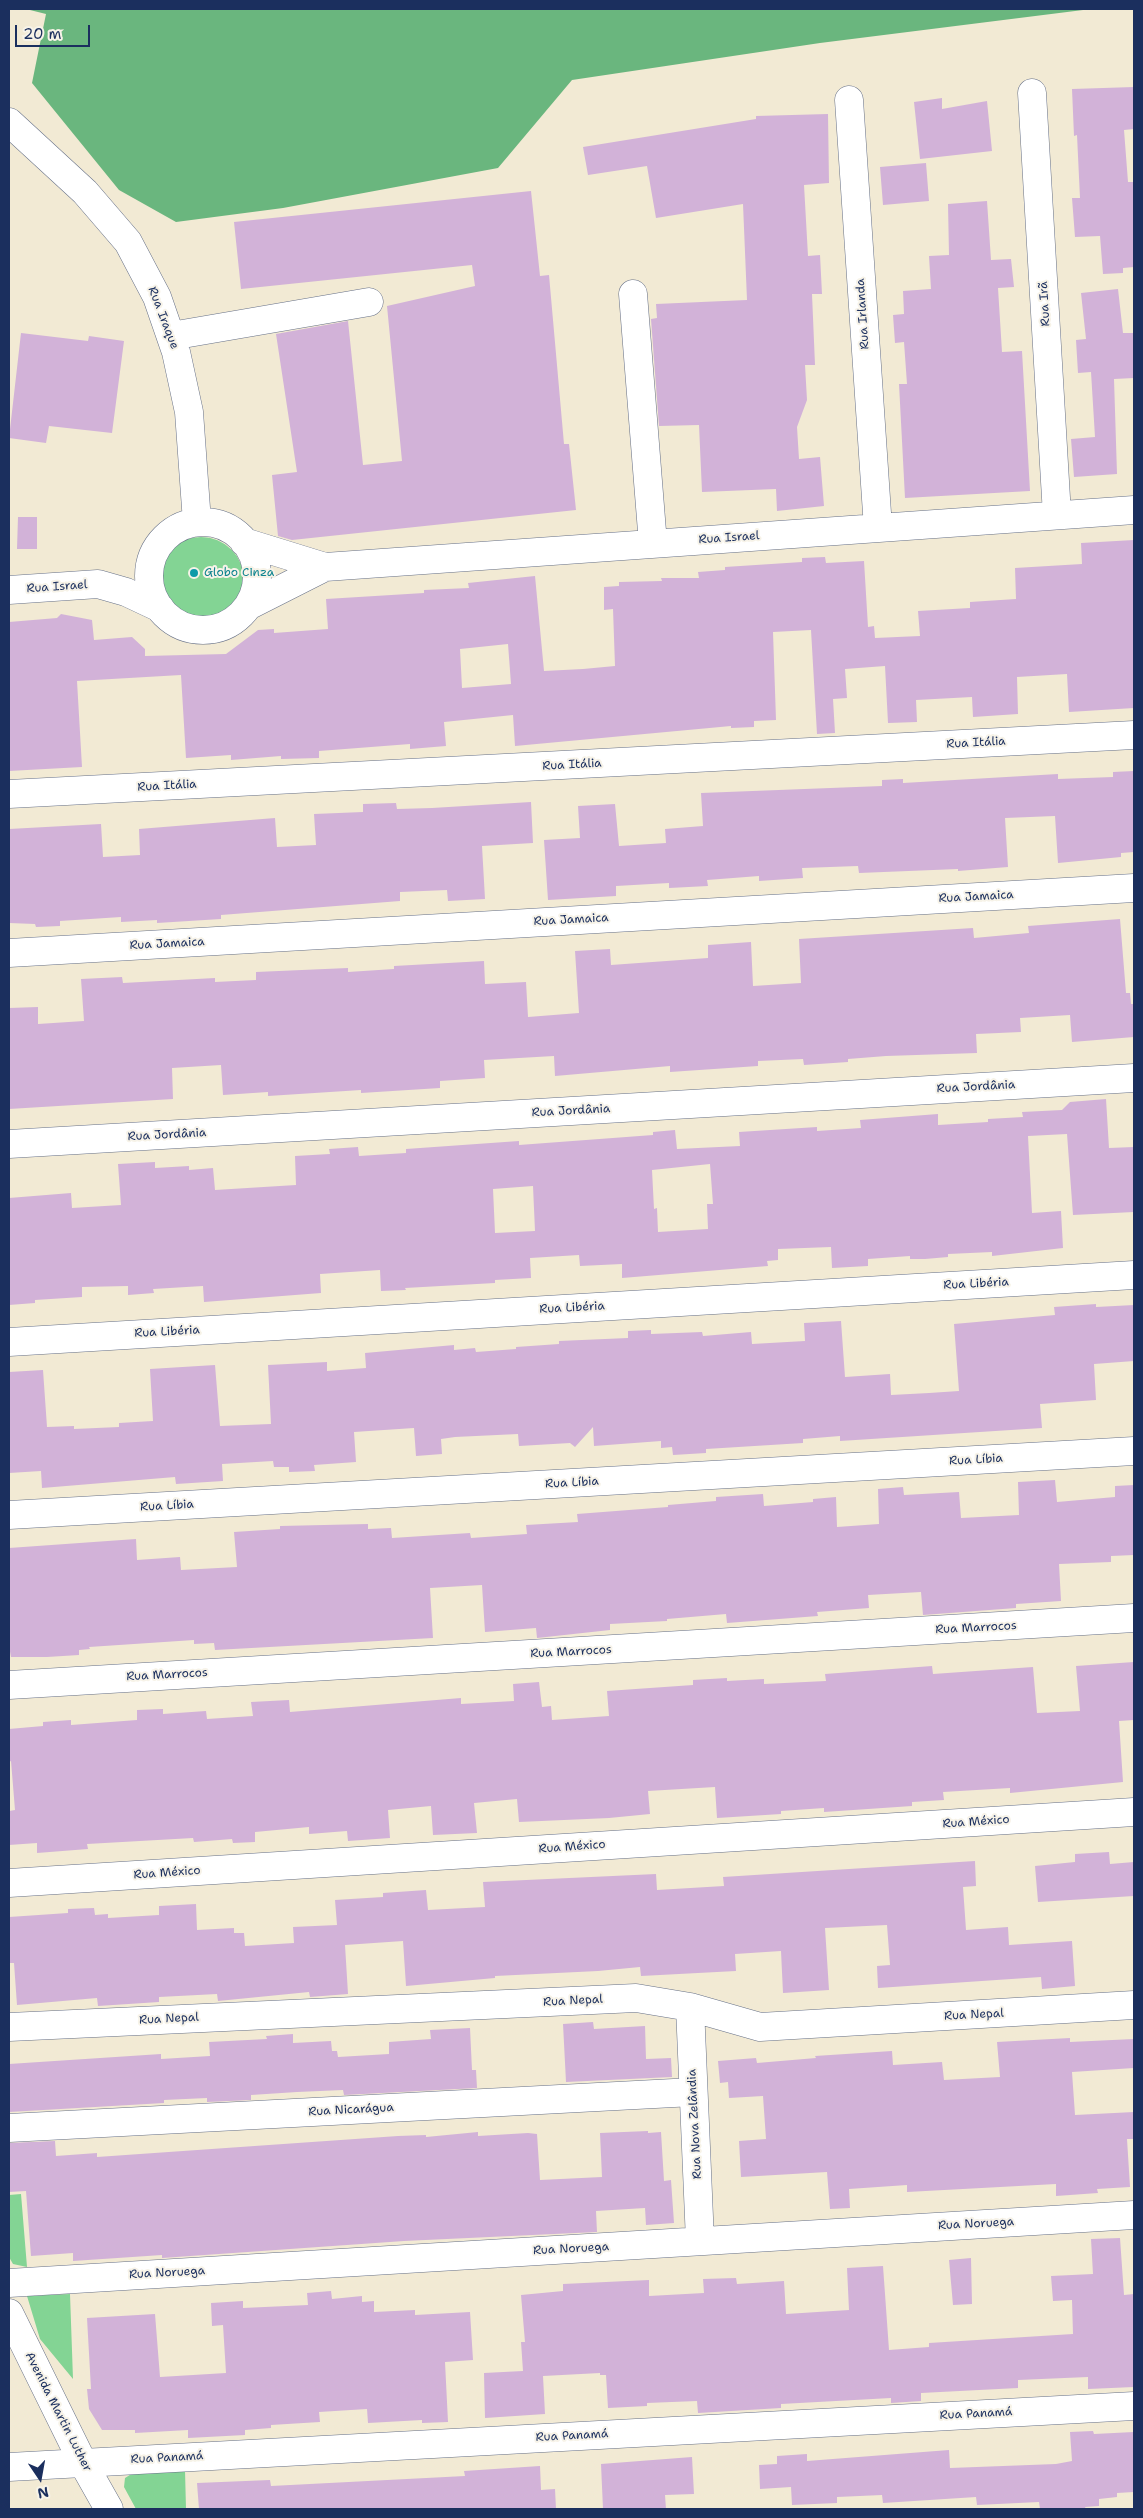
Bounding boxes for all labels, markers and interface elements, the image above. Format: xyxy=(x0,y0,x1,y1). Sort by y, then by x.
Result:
scale bar xyxy=(18,15,92,47)
text: 20 m xyxy=(23,24,62,44)
street label: Rua Irlanda xyxy=(853,278,873,350)
street label: Rua Irã xyxy=(1037,281,1053,327)
street label: Rua Iraque xyxy=(145,285,181,351)
street label: Rua Israel xyxy=(698,529,760,547)
place label: Globo Cinza xyxy=(204,566,274,580)
marker: Globo Cinza xyxy=(188,567,200,579)
street label: Rua Israel xyxy=(26,578,88,596)
street label: Rua Itália xyxy=(946,734,1006,752)
street label: Rua Itália xyxy=(542,756,602,774)
street label: Rua Itália xyxy=(137,777,197,795)
street label: Rua Jamaica xyxy=(938,888,1014,906)
street label: Rua Jamaica xyxy=(533,911,609,929)
street label: Rua Jamaica xyxy=(129,935,205,953)
street label: Rua Jordânia xyxy=(936,1078,1016,1096)
street label: Rua Jordânia xyxy=(531,1102,611,1120)
street label: Rua Jordânia xyxy=(127,1126,207,1144)
street label: Rua Libéria xyxy=(943,1275,1009,1293)
street label: Rua Libéria xyxy=(539,1299,605,1317)
street label: Rua Libéria xyxy=(134,1323,200,1341)
street label: Rua Líbia xyxy=(949,1451,1003,1469)
street label: Rua Líbia xyxy=(545,1474,599,1492)
street label: Rua Líbia xyxy=(140,1497,194,1515)
street label: Rua Marrocos xyxy=(935,1619,1017,1637)
street label: Rua Marrocos xyxy=(530,1643,612,1661)
street label: Rua Marrocos xyxy=(126,1666,208,1684)
street label: Rua México xyxy=(942,1812,1010,1832)
street label: Rua México xyxy=(538,1837,606,1857)
street label: Rua México xyxy=(133,1863,201,1883)
street label: Rua Nepal xyxy=(543,1992,603,2010)
street label: Rua Nepal xyxy=(944,2006,1004,2024)
street label: Rua Nepal xyxy=(139,2010,199,2028)
street label: Rua Nova Zelândia xyxy=(685,2069,705,2179)
street label: Rua Nicarágua xyxy=(308,2101,394,2119)
street label: Rua Noruega xyxy=(938,2215,1014,2233)
street label: Rua Noruega xyxy=(533,2240,609,2258)
street label: Rua Noruega xyxy=(129,2264,205,2282)
street label: Avenida Martin Luther xyxy=(22,2350,94,2474)
street label: Rua Panamá xyxy=(939,2405,1013,2423)
street label: Rua Panamá xyxy=(535,2427,609,2445)
street label: Rua Panamá xyxy=(130,2449,204,2467)
north arrow xyxy=(15,2453,65,2503)
text: N xyxy=(36,2483,50,2503)

